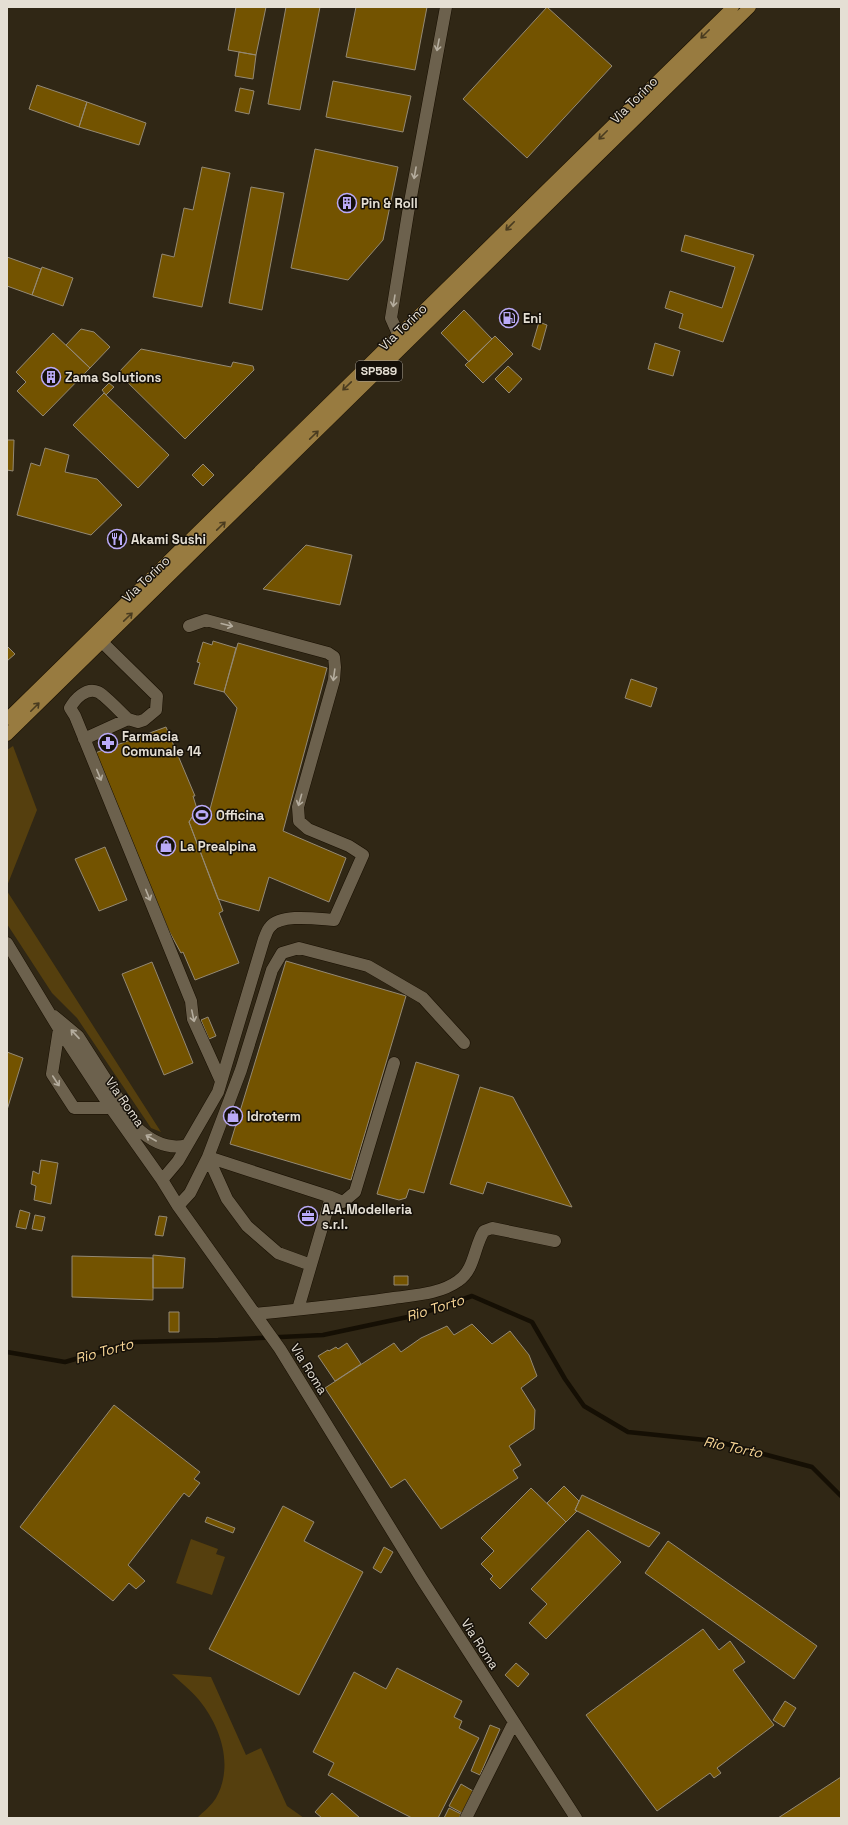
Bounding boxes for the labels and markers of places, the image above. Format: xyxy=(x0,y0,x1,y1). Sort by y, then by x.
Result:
building icon: Pin & Roll xyxy=(336,192,358,214)
place label: Pin & Roll xyxy=(361,195,418,212)
fuel station icon: Eni xyxy=(498,307,520,329)
place label: Eni xyxy=(523,310,542,327)
building icon: Zama Solutions xyxy=(40,366,62,388)
place label: Zama Solutions xyxy=(65,369,162,386)
restaurant icon: Akami Sushi xyxy=(106,528,128,550)
place label: Akami Sushi xyxy=(131,531,206,548)
place label: Farmacia Comunale 14 xyxy=(122,728,201,760)
pharmacy icon: Farmacia Comunale 14 xyxy=(97,732,119,754)
sports icon: Officina xyxy=(191,804,213,826)
place label: Officina xyxy=(216,807,265,824)
shop icon: La Prealpina xyxy=(155,835,177,857)
place label: La Prealpina xyxy=(180,838,257,855)
shop icon: Idroterm xyxy=(222,1105,244,1127)
place label: Idroterm xyxy=(247,1108,301,1125)
place label: A.A.Modelleria s.r.l. xyxy=(322,1201,412,1233)
office icon: A.A.Modelleria s.r.l. xyxy=(297,1205,319,1227)

